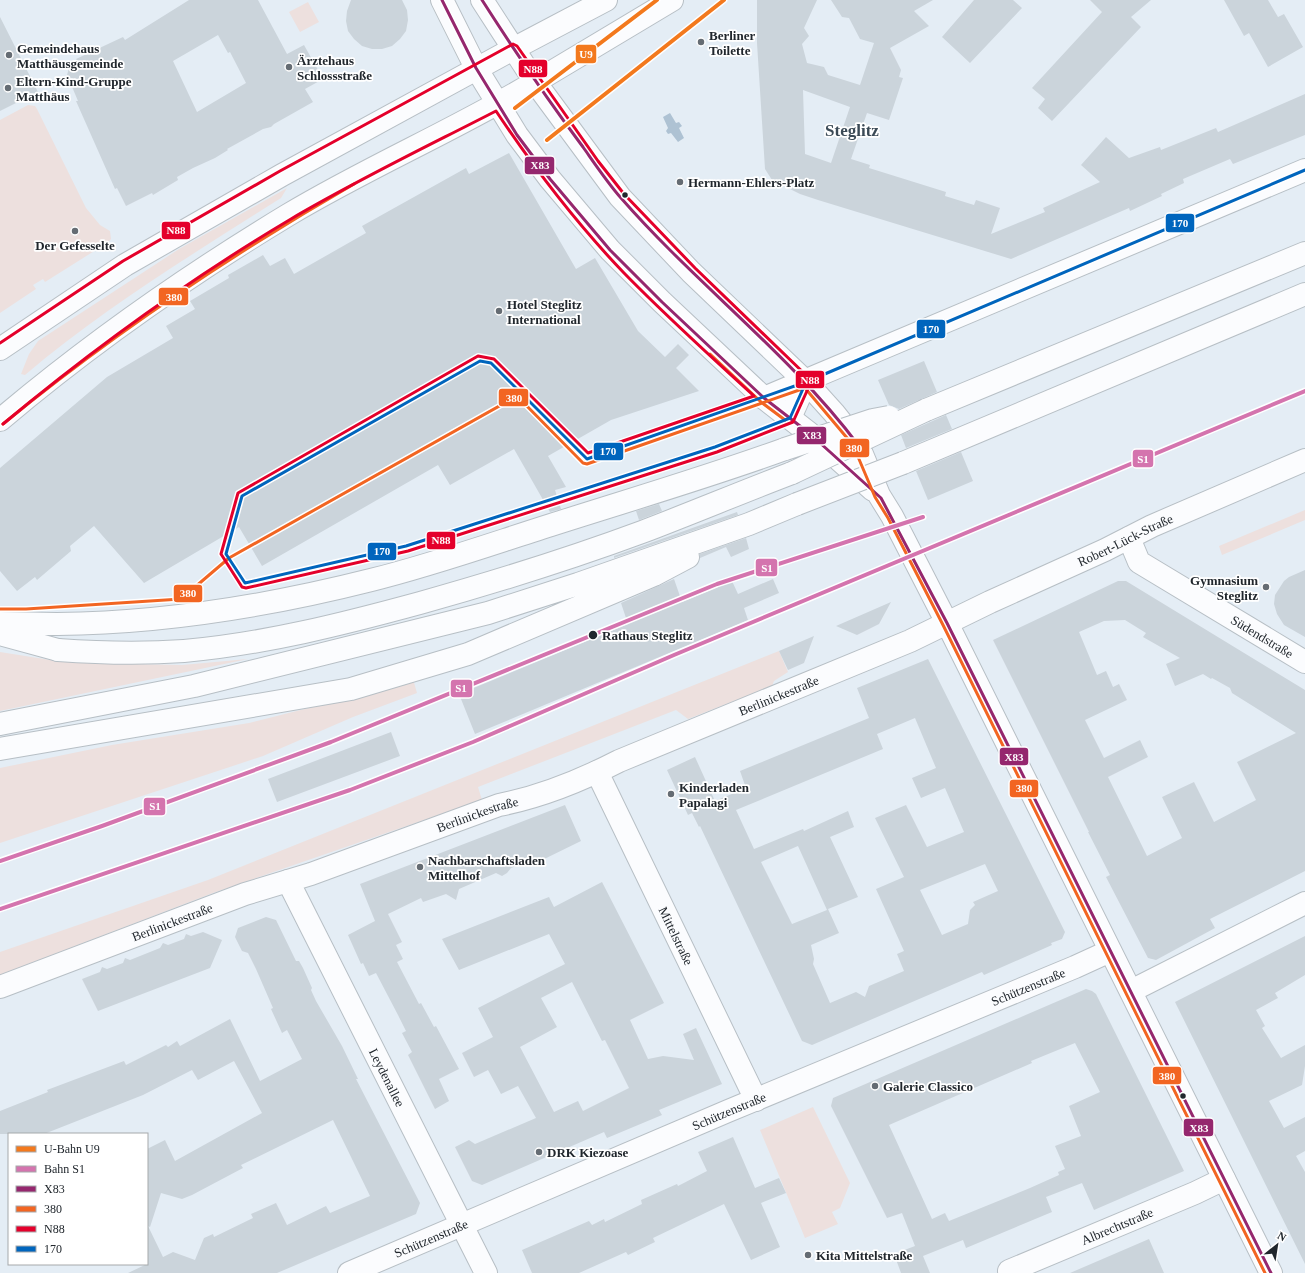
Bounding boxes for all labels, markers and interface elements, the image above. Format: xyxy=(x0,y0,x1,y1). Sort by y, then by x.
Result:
place label: Berliner Toilette xyxy=(709,28,755,58)
marker: Berliner Toilette xyxy=(696,37,706,47)
place label: Gemeindehaus Matthäusgemeinde xyxy=(17,41,123,71)
line badge: U9 xyxy=(575,44,597,64)
text: U9 xyxy=(579,48,593,60)
marker: Gemeindehaus Matthäusgemeinde xyxy=(4,50,14,60)
place label: Ärztehaus Schlossstraße xyxy=(297,53,372,83)
line badge: N88 xyxy=(518,59,548,78)
marker: Ärztehaus Schlossstraße xyxy=(284,62,294,72)
text: N88 xyxy=(524,63,543,75)
place label: Eltern-Kind-Gruppe Matthäus xyxy=(16,74,132,104)
marker: Eltern-Kind-Gruppe Matthäus xyxy=(3,83,13,93)
district label: Steglitz xyxy=(825,121,879,140)
line badge: X83 xyxy=(524,156,555,175)
text: X83 xyxy=(531,159,550,171)
place label: Hermann-Ehlers-Platz xyxy=(688,175,815,190)
marker: Hermann-Ehlers-Platz xyxy=(675,177,685,187)
unlabelled marker xyxy=(620,190,630,200)
line badge: 170 xyxy=(1165,213,1195,233)
text: 170 xyxy=(1172,217,1189,229)
line badge: N88 xyxy=(161,221,191,240)
text: N88 xyxy=(167,224,186,236)
marker: Der Gefesselte xyxy=(70,226,80,236)
place label: Der Gefesselte xyxy=(35,238,115,253)
line badge: 380 xyxy=(158,287,189,306)
text: 380 xyxy=(166,291,183,303)
place label: Hotel Steglitz International xyxy=(507,297,582,327)
marker: Hotel Steglitz International xyxy=(494,306,504,316)
line badge: 170 xyxy=(916,319,946,339)
text: 170 xyxy=(923,323,940,335)
line badge: N88 xyxy=(795,370,825,389)
text: N88 xyxy=(801,374,820,386)
line badge: 380 xyxy=(498,388,529,407)
text: 380 xyxy=(506,392,523,404)
line badge: X83 xyxy=(796,426,827,445)
text: X83 xyxy=(803,429,822,441)
line badge: 380 xyxy=(839,438,870,458)
line badge: 170 xyxy=(593,442,624,461)
text: 380 xyxy=(846,442,863,454)
text: 170 xyxy=(600,445,617,457)
line badge: S1 xyxy=(1132,449,1154,468)
text: S1 xyxy=(1137,453,1149,465)
street label: Robert-Lück-Straße xyxy=(1075,511,1175,569)
line badge: N88 xyxy=(426,531,456,550)
text: N88 xyxy=(432,534,451,546)
line badge: 170 xyxy=(367,542,397,561)
text: 170 xyxy=(374,545,391,557)
line badge: S1 xyxy=(755,558,778,577)
text: S1 xyxy=(761,562,773,574)
place label: Gymnasium Steglitz xyxy=(1190,573,1258,603)
marker: Gymnasium Steglitz xyxy=(1261,582,1271,592)
line badge: 380 xyxy=(173,584,203,603)
text: 380 xyxy=(180,587,197,599)
street label: Südendstraße xyxy=(1228,612,1296,661)
place label: Rathaus Steglitz xyxy=(602,628,693,643)
marker: Rathaus Steglitz xyxy=(587,629,599,641)
street label: Berlinickestraße xyxy=(736,672,821,719)
line badge: S1 xyxy=(450,679,473,698)
text: S1 xyxy=(455,682,467,694)
line badge: X83 xyxy=(999,747,1029,766)
text: X83 xyxy=(1005,751,1024,763)
line badge: 380 xyxy=(1009,779,1039,798)
place label: Kinderladen Papalagi xyxy=(679,780,750,810)
text: 380 xyxy=(1016,782,1033,794)
marker: Kinderladen Papalagi xyxy=(666,789,676,799)
street label: Berlinickestraße xyxy=(435,794,520,835)
line badge: S1 xyxy=(143,797,166,816)
text: S1 xyxy=(149,800,161,812)
place label: Nachbarschaftsladen Mittelhof xyxy=(428,853,546,883)
marker: Nachbarschaftsladen Mittelhof xyxy=(415,862,425,872)
street label: Berlinickestraße xyxy=(130,900,215,944)
street label: Mittelstraße xyxy=(655,904,697,968)
street label: Schützenstraße xyxy=(989,965,1068,1009)
street label: Leydenallee xyxy=(366,1046,408,1110)
line badge: 380 xyxy=(1152,1066,1182,1085)
text: 380 xyxy=(1159,1070,1176,1082)
place label: Galerie Classico xyxy=(883,1079,973,1094)
marker: Galerie Classico xyxy=(870,1081,880,1091)
street label: Schützenstraße xyxy=(690,1089,768,1134)
unlabelled marker xyxy=(1178,1091,1188,1101)
line badge: X83 xyxy=(1183,1118,1214,1137)
text: X83 xyxy=(1190,1122,1209,1134)
legend xyxy=(8,1133,148,1265)
text: U-Bahn U9 xyxy=(44,1142,100,1156)
place label: DRK Kiezoase xyxy=(547,1145,628,1160)
marker: DRK Kiezoase xyxy=(534,1147,544,1157)
text: Bahn S1 xyxy=(44,1162,85,1176)
text: X83 xyxy=(44,1182,65,1196)
text: 380 xyxy=(44,1202,62,1216)
street label: Albrechtstraße xyxy=(1079,1204,1156,1248)
street label: Schützenstraße xyxy=(392,1216,470,1261)
text: N88 xyxy=(44,1222,65,1236)
north arrow xyxy=(1257,1225,1297,1265)
text: N xyxy=(1276,1229,1288,1244)
text: 170 xyxy=(44,1242,62,1256)
place label: Kita Mittelstraße xyxy=(816,1248,913,1263)
marker: Kita Mittelstraße xyxy=(803,1250,813,1260)

